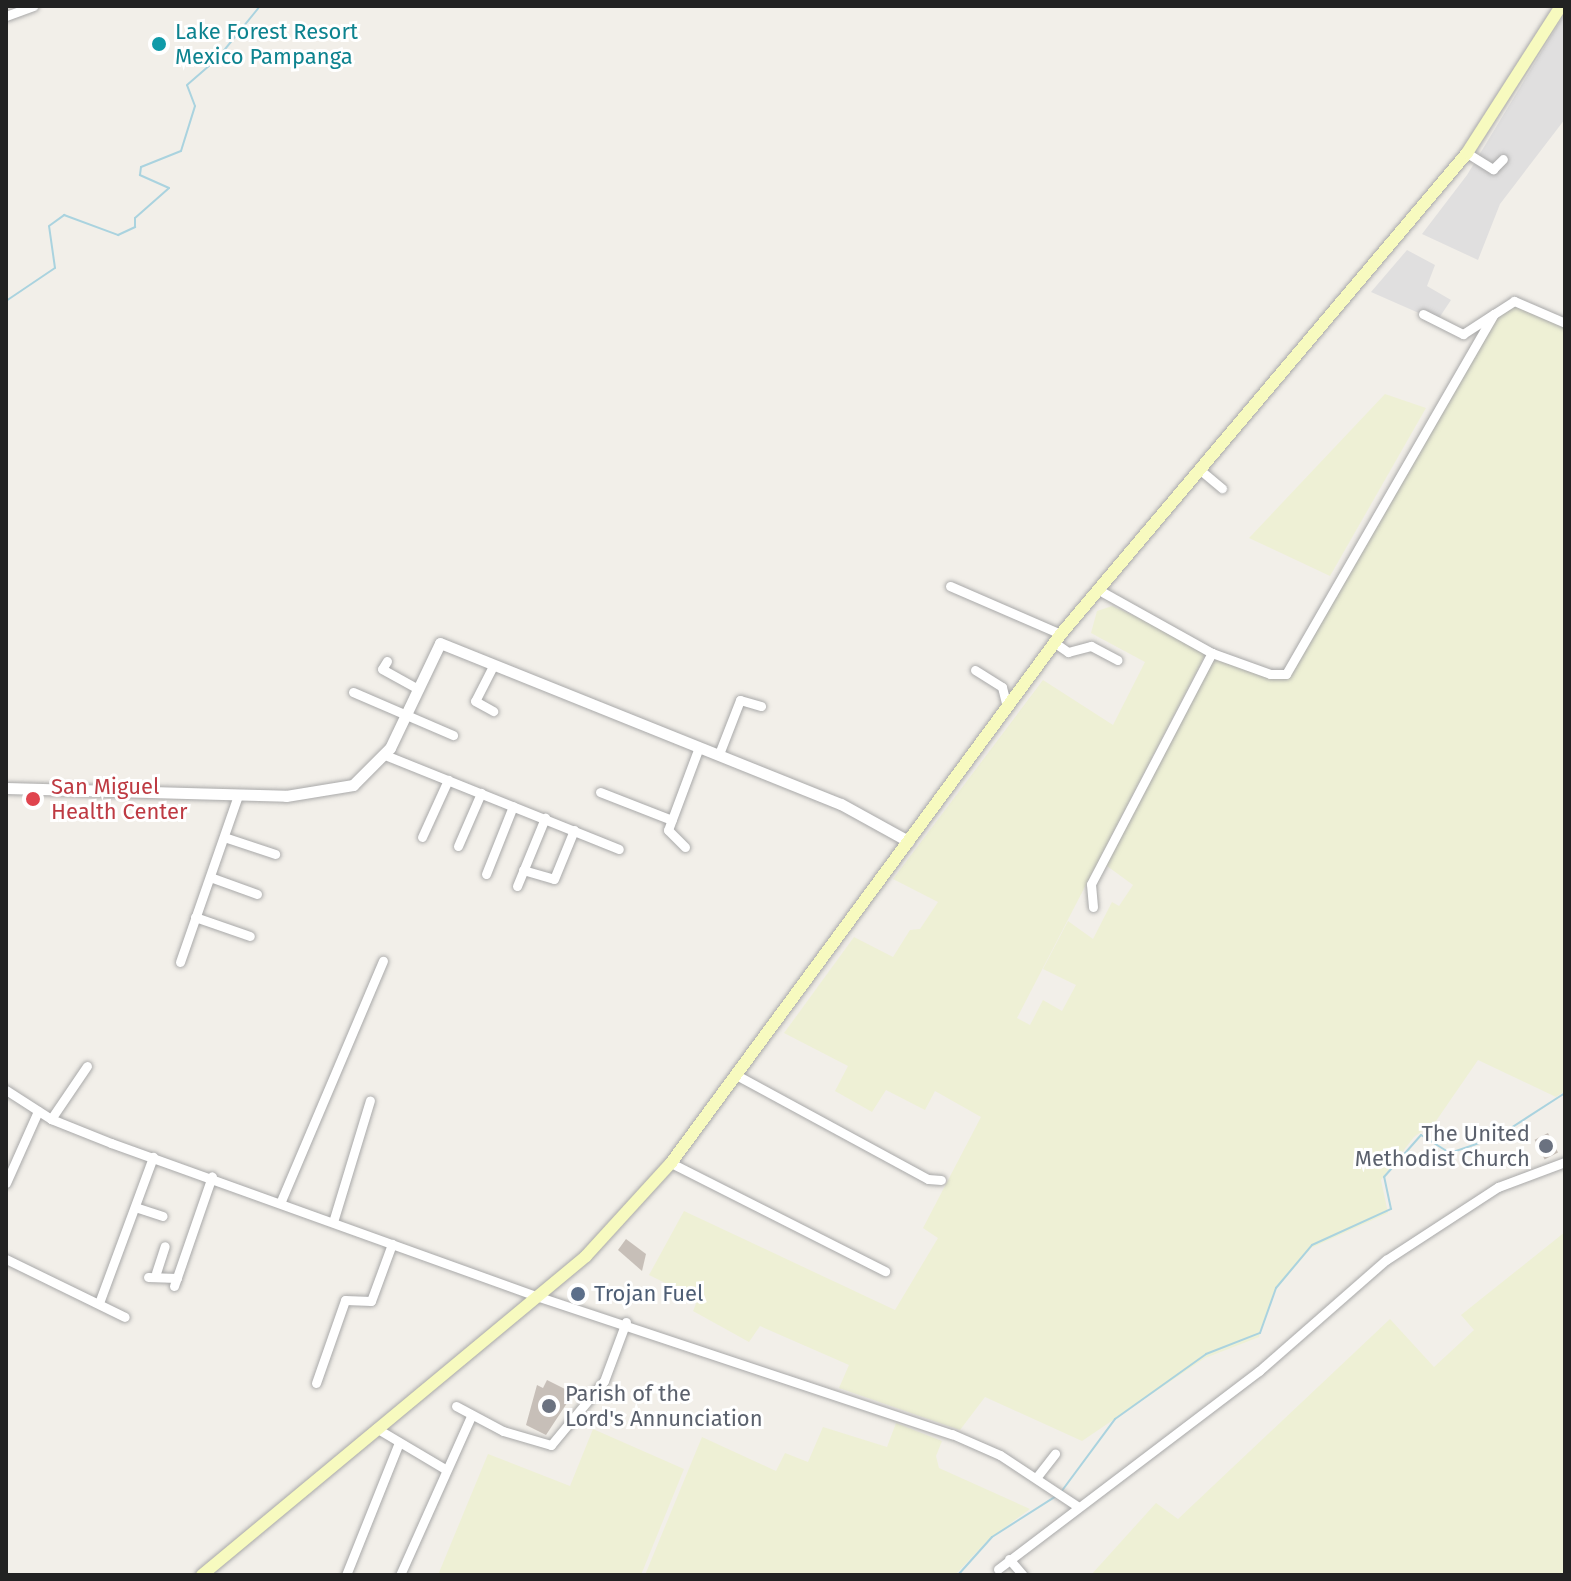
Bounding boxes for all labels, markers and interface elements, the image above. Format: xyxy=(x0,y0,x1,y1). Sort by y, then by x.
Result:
place label: Lake Forest Resort Mexico Pampanga xyxy=(175,18,358,70)
marker: Lake Forest Resort Mexico Pampanga xyxy=(150,35,168,53)
place label: San Miguel Health Center xyxy=(51,773,187,824)
marker: San Miguel Health Center xyxy=(22,788,44,810)
place label: The United Methodist Church xyxy=(1355,1120,1530,1172)
marker: The United Methodist Church xyxy=(1537,1137,1555,1155)
place label: Trojan Fuel xyxy=(594,1281,703,1307)
marker: Trojan Fuel xyxy=(569,1285,587,1303)
place label: Parish of the Lord's Annunciation xyxy=(565,1380,763,1432)
marker: Parish of the Lord's Annunciation xyxy=(540,1397,558,1415)

